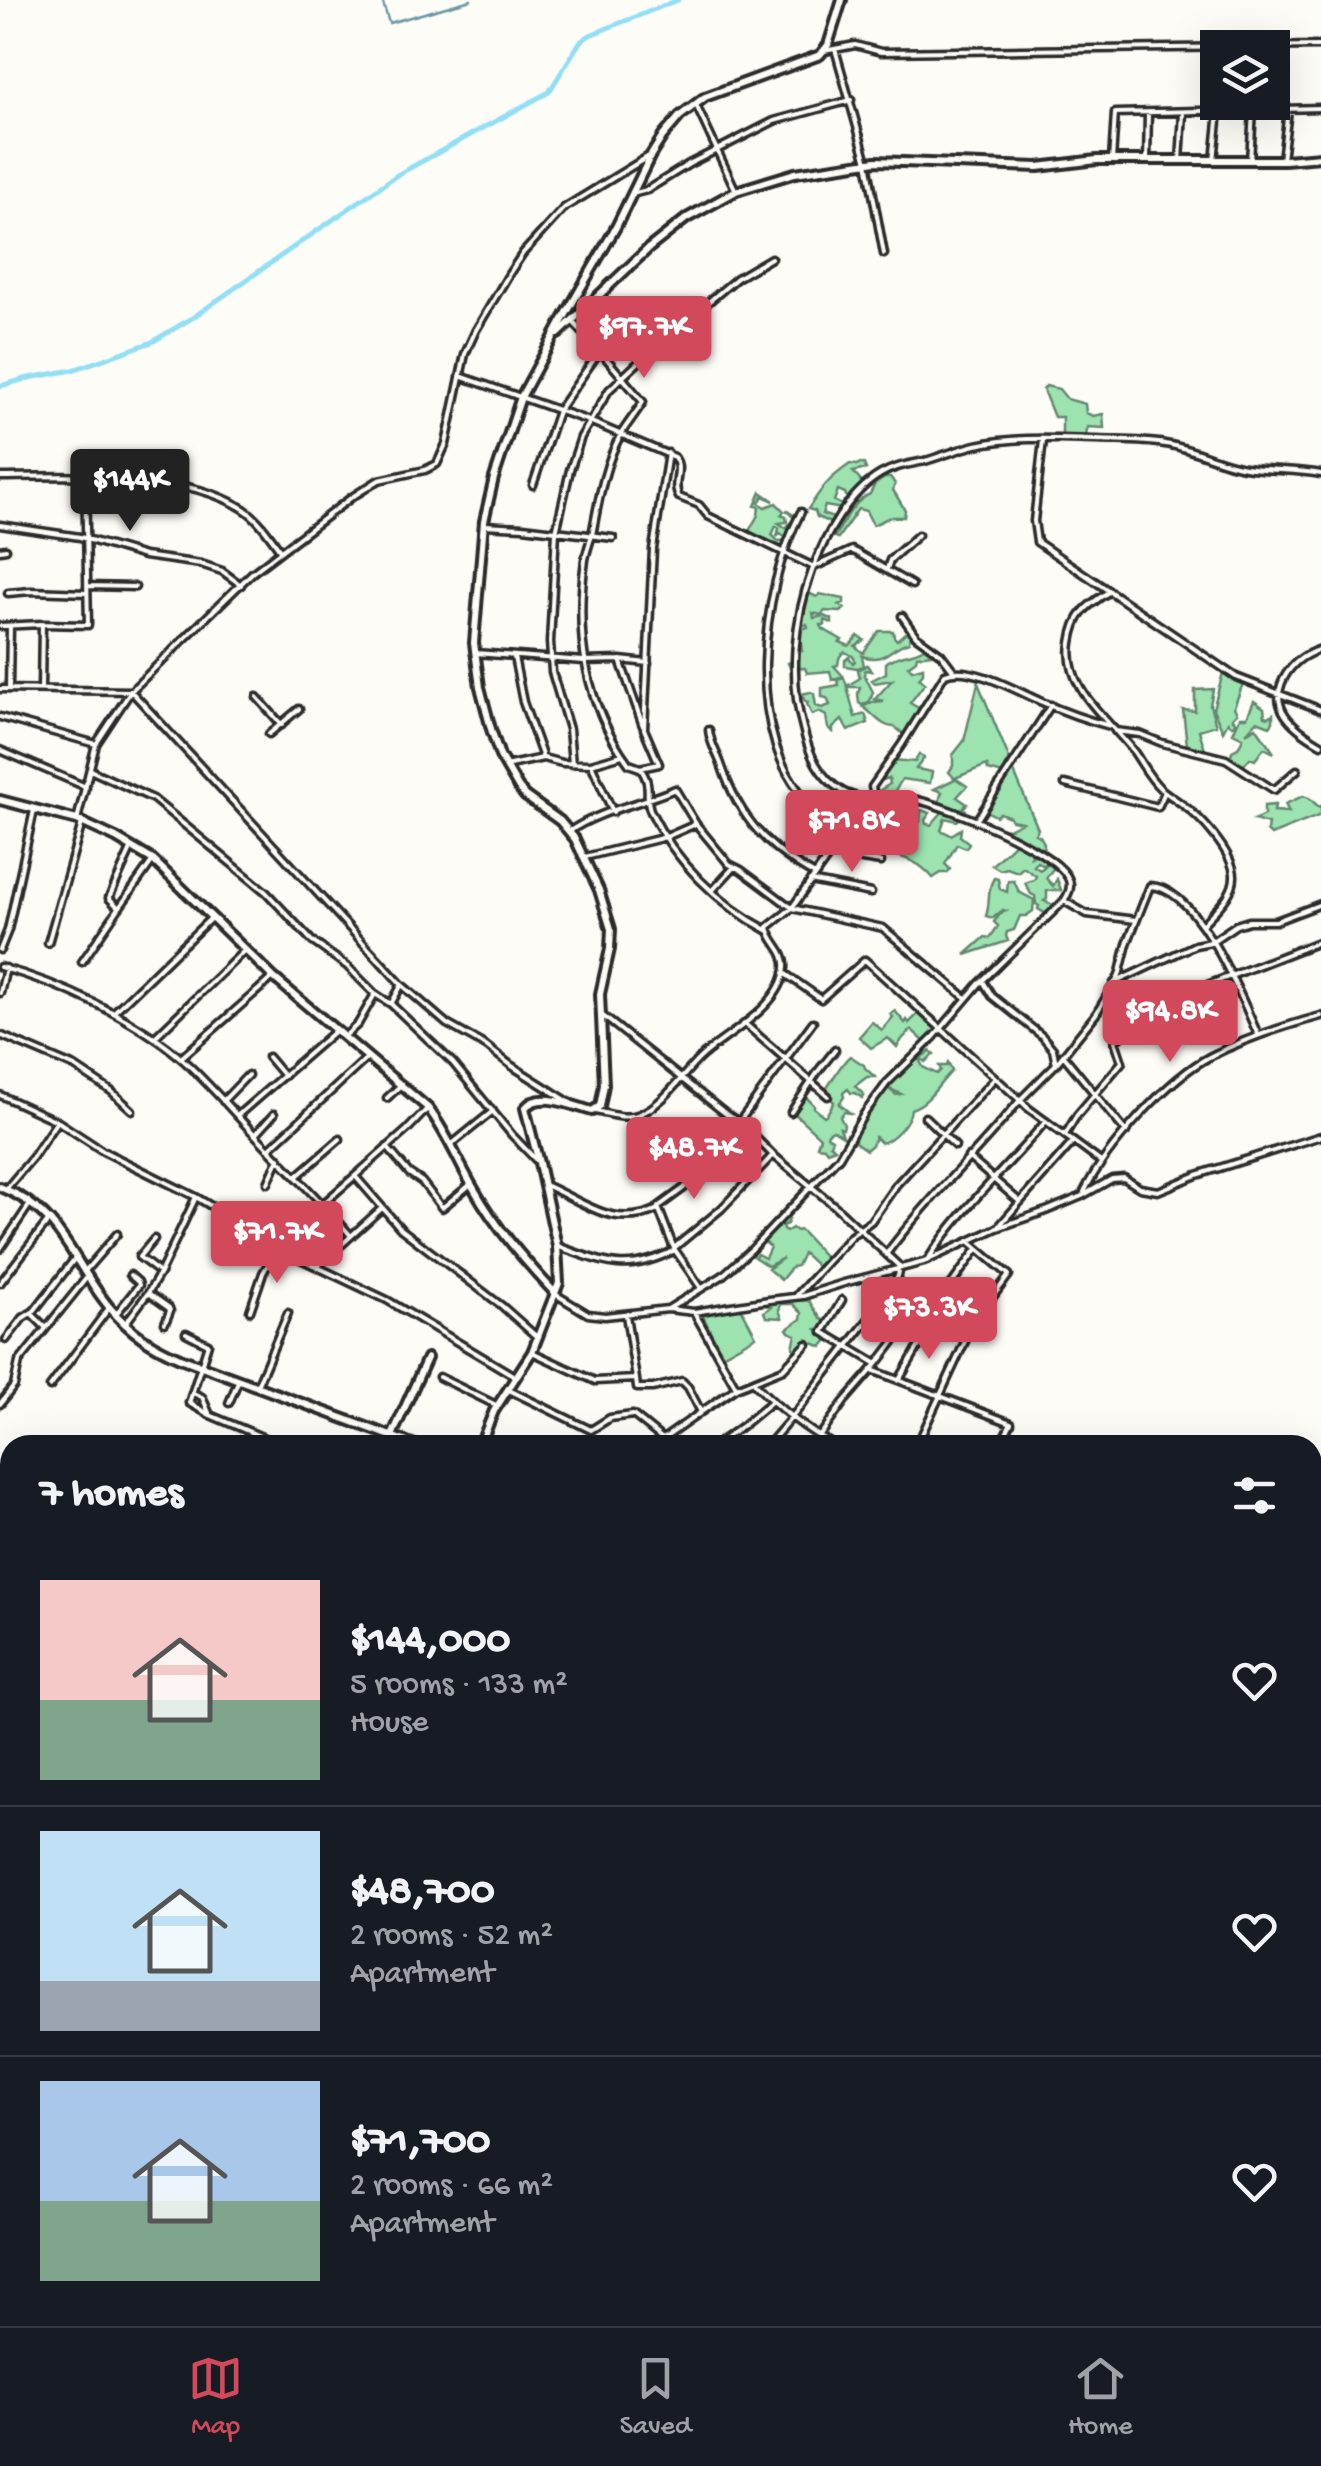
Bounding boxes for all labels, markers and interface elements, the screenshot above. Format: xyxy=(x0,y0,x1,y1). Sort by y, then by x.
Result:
map controls xyxy=(1200,30,1290,120)
button: layers xyxy=(1200,30,1290,120)
pin: $97.7K xyxy=(563,296,725,381)
text: $97.7K xyxy=(598,309,690,347)
pin: $144K xyxy=(60,449,200,534)
text: $144K xyxy=(92,462,168,500)
pin: $71.8K xyxy=(771,790,933,875)
text: $71.8K xyxy=(807,803,897,841)
pin: $94.8K xyxy=(1089,980,1251,1065)
text: $94.8K xyxy=(1125,993,1215,1031)
pin: $48.7K xyxy=(613,1117,775,1202)
text: $48.7K xyxy=(648,1130,740,1168)
pin: $71.7K xyxy=(196,1201,358,1286)
text: $71.7K xyxy=(233,1214,321,1252)
pin: $73.3K xyxy=(848,1277,1010,1362)
text: $73.3K xyxy=(883,1290,975,1328)
icon: filters xyxy=(1227,1468,1282,1523)
text: 7 homes xyxy=(40,1471,183,1520)
text: $144,000 xyxy=(350,1618,510,1667)
icon: home xyxy=(120,1620,240,1740)
icon: heart xyxy=(1227,1653,1282,1708)
text: 5 rooms · 133 m² xyxy=(350,1667,568,1705)
text: House xyxy=(350,1705,428,1743)
text: $48,700 xyxy=(350,1869,494,1918)
icon: home xyxy=(120,1871,240,1991)
icon: heart xyxy=(1227,1904,1282,1959)
text: 2 rooms · 52 m² xyxy=(350,1918,553,1956)
text: Apartment xyxy=(350,1956,494,1994)
text: $71,700 xyxy=(350,2119,490,2168)
icon: home xyxy=(120,2121,240,2241)
icon: heart xyxy=(1227,2154,1282,2209)
text: 2 rooms · 66 m² xyxy=(350,2168,553,2206)
text: Apartment xyxy=(350,2206,494,2244)
tab: Map xyxy=(188,2351,243,2444)
tab: Saved xyxy=(620,2351,691,2444)
tab: Home xyxy=(1068,2351,1133,2444)

